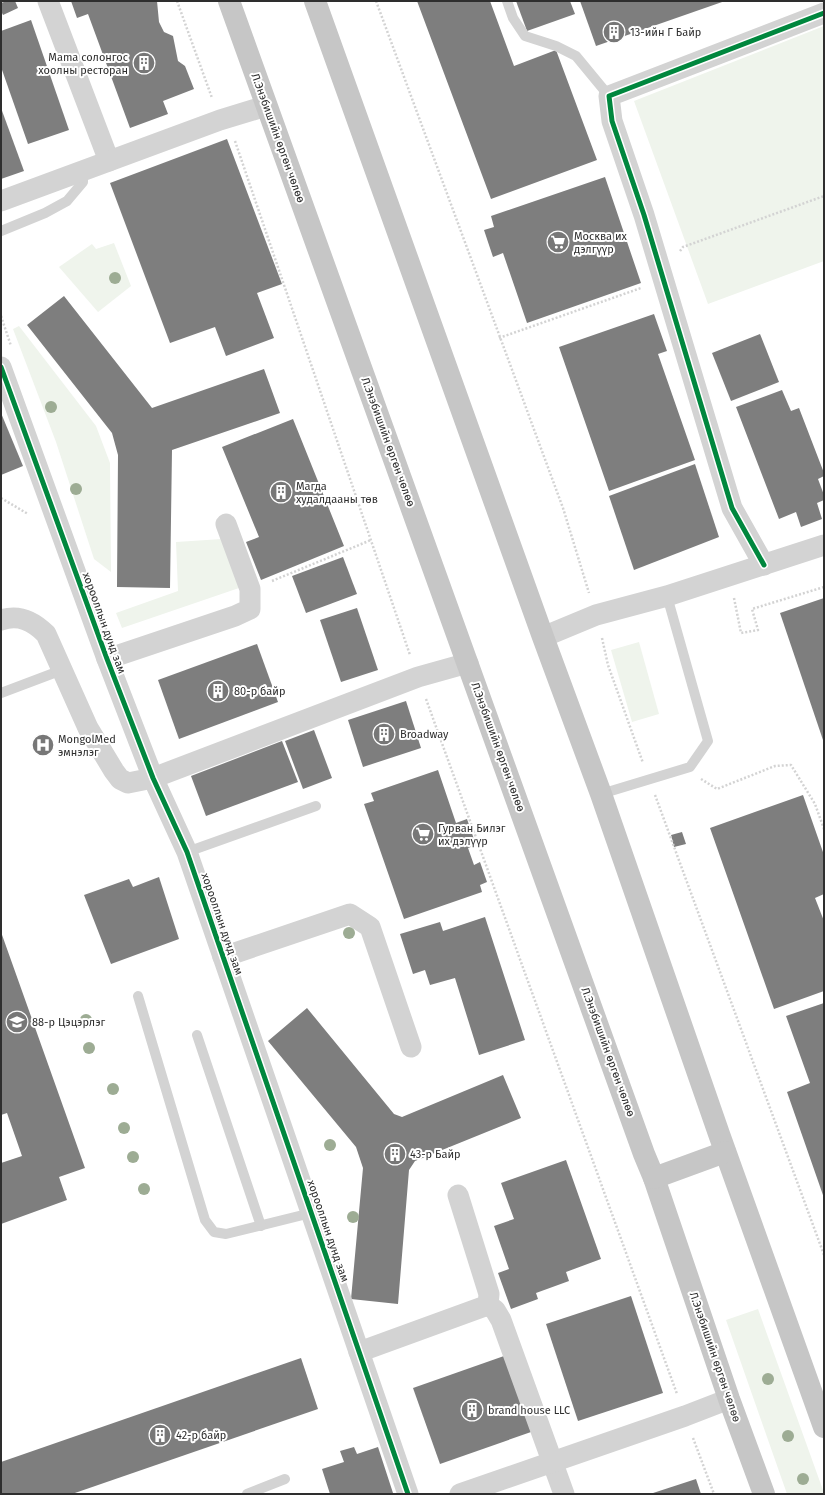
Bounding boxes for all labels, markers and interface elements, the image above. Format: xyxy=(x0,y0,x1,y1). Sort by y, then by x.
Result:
building icon: 13-ийн Г Байр xyxy=(601,19,627,45)
place label: 13-ийн Г Байр xyxy=(630,26,701,39)
building icon: Mama солонгос хоолны ресторан xyxy=(131,50,157,76)
place label: Mama солонгос хоолны ресторан xyxy=(38,51,128,77)
street label: Л.Энэбишийн өргөн чөлөө xyxy=(248,71,308,205)
supermarket icon: Москва их дэлгүүр xyxy=(545,229,571,255)
place label: Москва их дэлгүүр xyxy=(574,230,628,256)
street label: Л.Энэбишийн өргөн чөлөө xyxy=(358,375,418,509)
building icon: Магда худалдааны төв xyxy=(268,479,294,505)
place label: Магда худалдааны төв xyxy=(296,480,378,506)
street label: хорооллын дунд зам xyxy=(80,571,128,675)
building icon: 80-р байр xyxy=(205,678,231,704)
street label: Л.Энэбишийн өргөн чөлөө xyxy=(468,680,528,814)
place label: 80-р байр xyxy=(234,685,285,698)
building icon: Broadway xyxy=(371,721,397,747)
place label: Broadway xyxy=(400,728,449,741)
hospital icon: MongolMed эмнэлэг xyxy=(30,732,56,758)
place label: MongolMed эмнэлэг xyxy=(58,733,116,759)
supermarket icon: Гурван Билэг их дэлүүр xyxy=(410,821,436,847)
place label: Гурван Билэг их дэлүүр xyxy=(438,822,506,848)
street label: хорооллын дунд зам xyxy=(198,871,246,977)
street label: Л.Энэбишийн өргөн чөлөө xyxy=(578,985,638,1119)
school or university icon: 88-р Цэцэрлэг xyxy=(4,1009,30,1035)
place label: 88-р Цэцэрлэг xyxy=(32,1016,105,1029)
building icon: 43-р Байр xyxy=(382,1141,408,1167)
place label: 43-р Байр xyxy=(410,1148,461,1161)
street label: хорооллын дунд зам xyxy=(304,1178,352,1284)
street label: Л.Энэбишийн өргөн чөлөө xyxy=(687,1290,743,1424)
building icon: brand house LLC xyxy=(459,1397,485,1423)
place label: brand house LLC xyxy=(488,1404,570,1417)
building icon: 42-p байр xyxy=(147,1422,173,1448)
place label: 42-p байр xyxy=(176,1429,226,1442)

